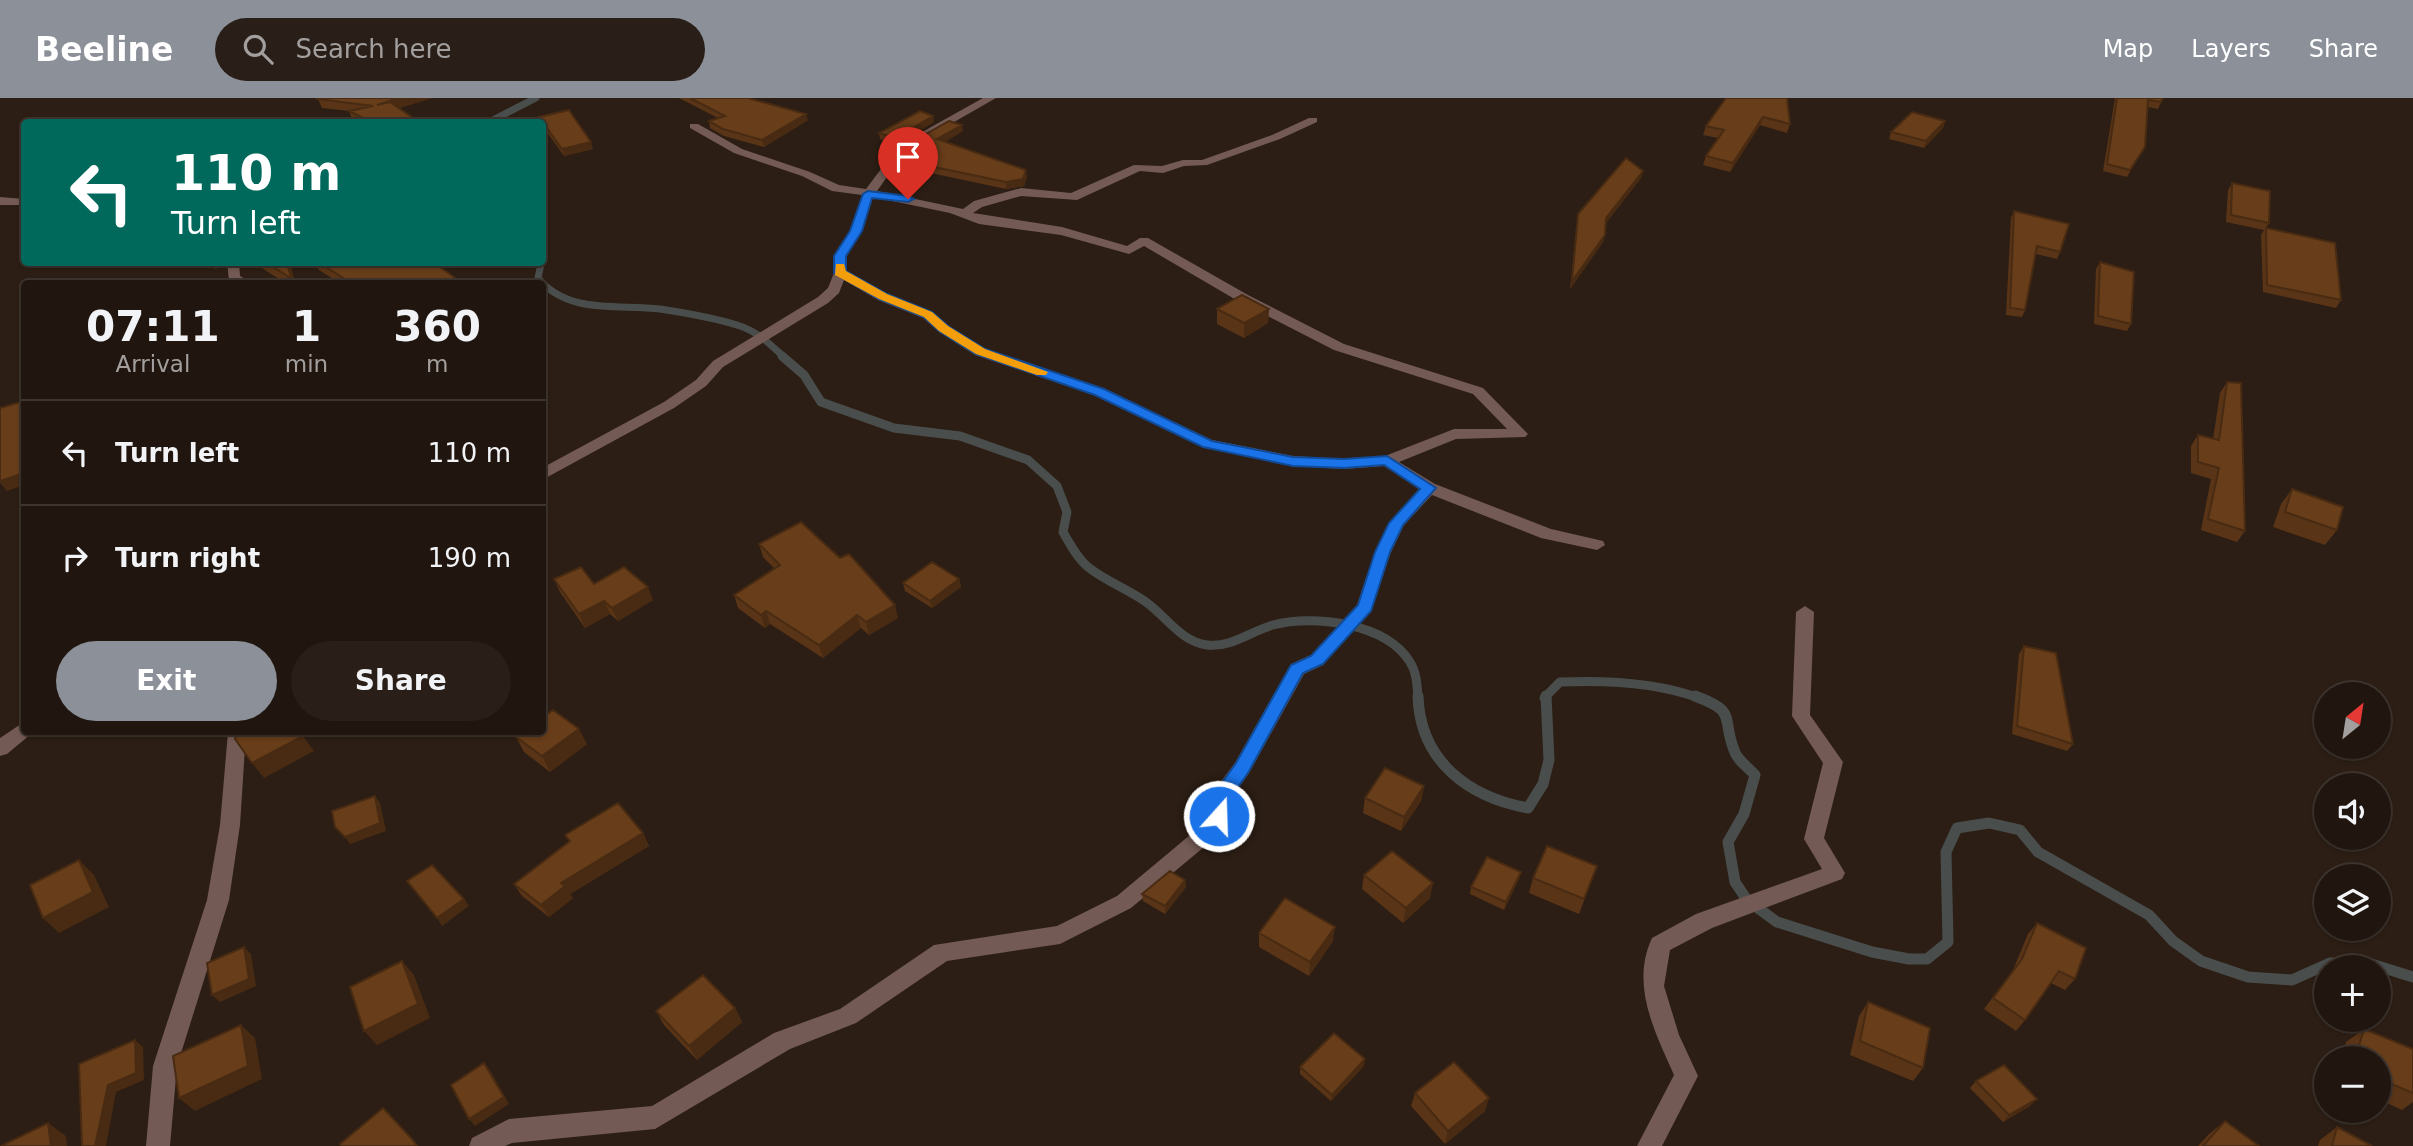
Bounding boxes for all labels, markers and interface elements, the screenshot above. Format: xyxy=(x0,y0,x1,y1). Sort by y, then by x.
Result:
search box xyxy=(215,18,705,81)
text: Beeline xyxy=(35,30,173,69)
icon: search xyxy=(239,30,277,68)
text: Search here xyxy=(295,34,452,64)
text: Map xyxy=(2103,35,2153,63)
text: Layers xyxy=(2191,35,2271,63)
text: Share xyxy=(2309,35,2378,63)
pin xyxy=(878,127,938,199)
icon: arrive xyxy=(889,138,927,176)
text: 110 m xyxy=(171,145,341,202)
icon: left xyxy=(56,147,147,238)
text: Turn left xyxy=(171,204,301,242)
text: 07:11 xyxy=(86,302,220,351)
text: 1 xyxy=(292,302,321,351)
text: 360 xyxy=(393,302,481,351)
text: Arrival xyxy=(116,351,190,377)
text: min xyxy=(285,351,328,377)
text: m xyxy=(426,351,448,377)
icon: left xyxy=(56,434,94,472)
text: Turn left xyxy=(115,438,239,468)
text: 110 m xyxy=(428,438,511,468)
icon: right xyxy=(56,539,94,577)
text: Turn right xyxy=(115,543,260,573)
text: 190 m xyxy=(428,543,511,573)
button: Exit xyxy=(56,641,277,721)
button: Share xyxy=(291,641,511,721)
north arrow xyxy=(2314,682,2390,760)
map controls xyxy=(2314,682,2391,1123)
button: sound xyxy=(2314,773,2391,850)
position arrow xyxy=(1182,779,1256,853)
button: layers xyxy=(2314,864,2391,941)
button: + xyxy=(2314,955,2391,1032)
button: − xyxy=(2314,1046,2391,1123)

